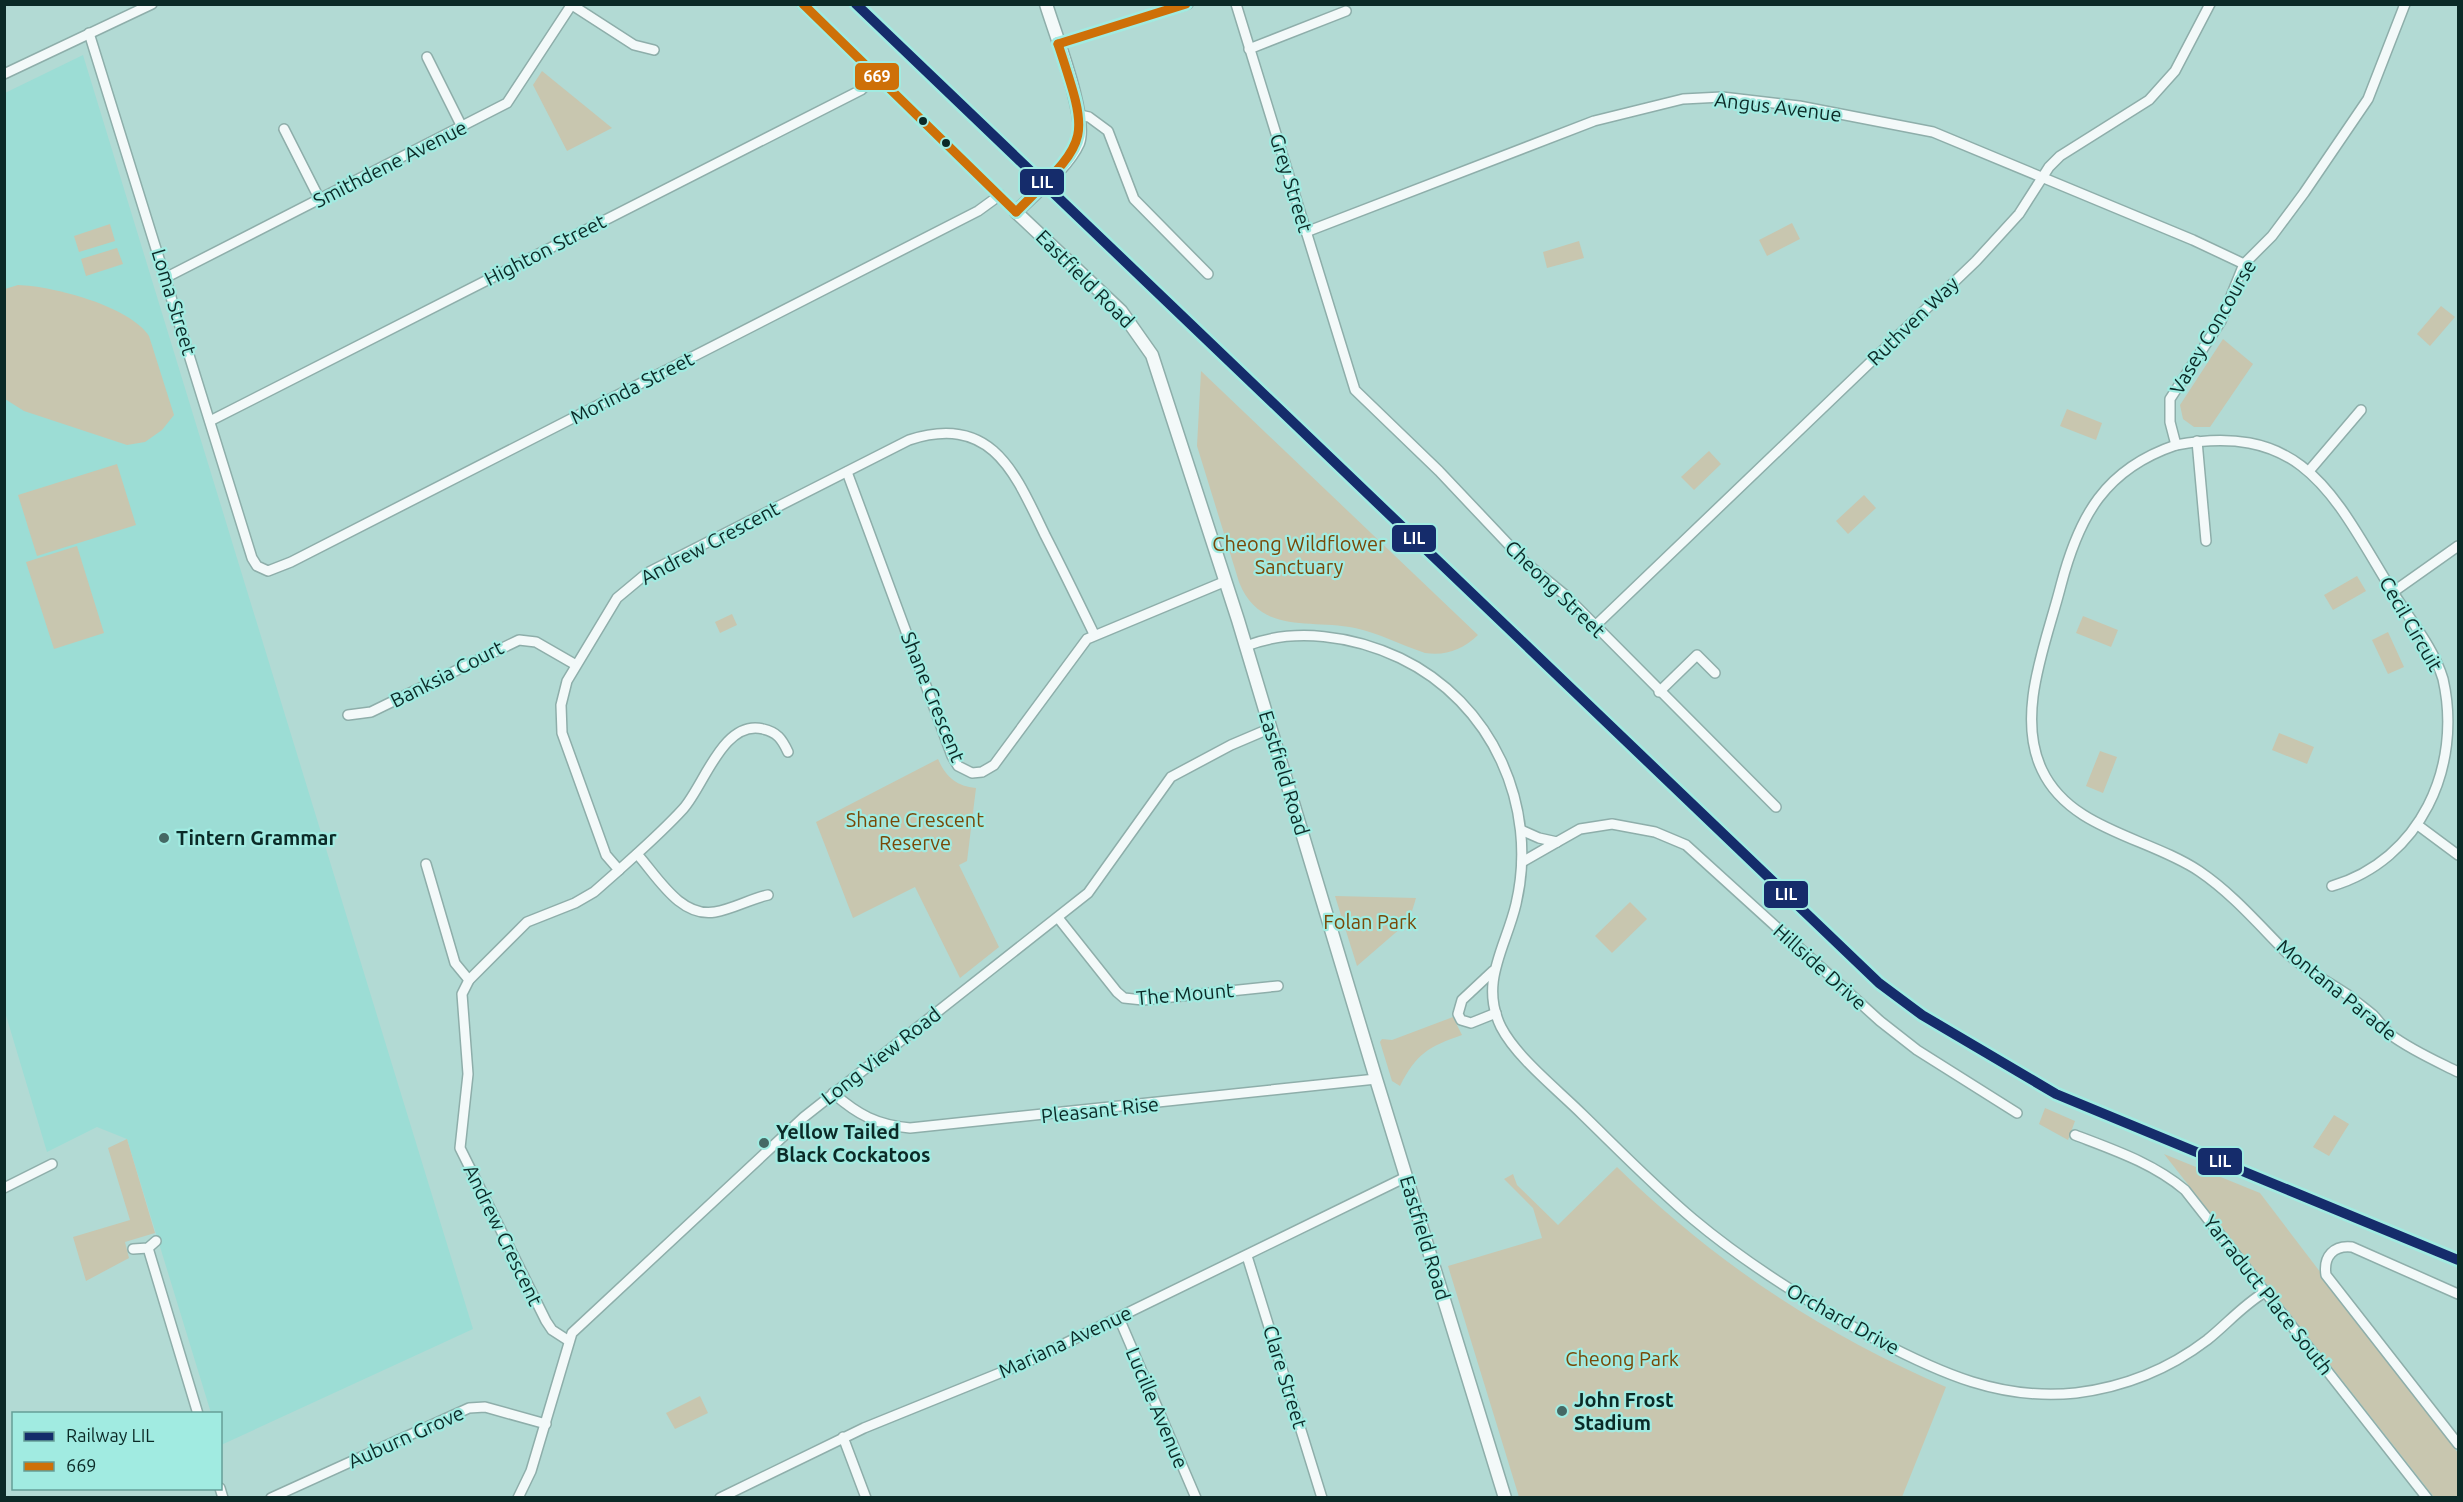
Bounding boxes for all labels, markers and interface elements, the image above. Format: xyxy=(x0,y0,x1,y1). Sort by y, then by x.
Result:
line badge: 669 xyxy=(854,62,900,91)
text: 669 xyxy=(863,67,891,85)
street label: Angus Avenue xyxy=(1713,87,1843,126)
street label: Smithdene Avenue xyxy=(309,115,470,212)
unlabelled marker xyxy=(917,115,929,127)
street label: Grey Street xyxy=(1266,131,1317,235)
unlabelled marker xyxy=(940,137,952,149)
line badge: LIL xyxy=(1019,168,1065,196)
text: LIL xyxy=(1031,173,1053,191)
street label: Highton Street xyxy=(480,209,609,290)
street label: Eastfield Road xyxy=(1032,225,1139,332)
street label: Loma Street xyxy=(147,246,202,358)
street label: Vasey Concourse xyxy=(2165,255,2260,398)
street label: Ruthven Way xyxy=(1862,271,1963,370)
street label: Morinda Street xyxy=(566,347,697,429)
street label: Andrew Crescent xyxy=(636,496,783,589)
line badge: LIL xyxy=(1391,524,1437,553)
text: LIL xyxy=(1403,529,1425,547)
park label: Cheong Wildflower Sanctuary xyxy=(1212,532,1386,578)
street label: Cheong Street xyxy=(1501,535,1610,642)
street label: Cecil Circuit xyxy=(2375,572,2448,675)
street label: Shane Crescent xyxy=(897,628,970,765)
street label: Banksia Court xyxy=(386,635,507,712)
street label: Eastfield Road xyxy=(1255,708,1314,838)
park label: Shane Crescent Reserve xyxy=(846,808,984,854)
place label: Tintern Grammar xyxy=(176,826,337,849)
marker: Tintern Grammar xyxy=(157,831,171,845)
line badge: LIL xyxy=(1763,880,1809,909)
text: LIL xyxy=(1775,885,1797,903)
park label: Folan Park xyxy=(1323,910,1417,933)
street label: Hillside Drive xyxy=(1769,919,1872,1014)
street label: Montana Parade xyxy=(2273,934,2402,1045)
street label: The Mount xyxy=(1135,978,1235,1009)
street label: Long View Road xyxy=(817,1002,945,1109)
street label: Pleasant Rise xyxy=(1040,1092,1160,1127)
place label: Yellow Tailed Black Cockatoos xyxy=(776,1120,930,1166)
marker: Yellow Tailed Black Cockatoos xyxy=(757,1136,771,1150)
line badge: LIL xyxy=(2197,1147,2243,1176)
text: LIL xyxy=(2209,1152,2231,1170)
street label: Andrew Crescent xyxy=(459,1161,548,1309)
street label: Eastfield Road xyxy=(1396,1173,1455,1303)
street label: Yarraduct Place South xyxy=(2199,1210,2338,1379)
street label: Orchard Drive xyxy=(1783,1278,1904,1359)
street label: Mariana Avenue xyxy=(995,1301,1135,1382)
street label: Clare Street xyxy=(1259,1322,1312,1431)
street label: Lucille Avenue xyxy=(1122,1344,1193,1472)
park label: Cheong Park xyxy=(1565,1347,1679,1370)
place label: John Frost Stadium xyxy=(1574,1388,1674,1434)
street label: Auburn Grove xyxy=(344,1401,467,1472)
marker: John Frost Stadium xyxy=(1555,1404,1569,1418)
legend xyxy=(12,1412,222,1490)
text: Railway LIL xyxy=(66,1425,154,1445)
text: 669 xyxy=(66,1455,96,1475)

